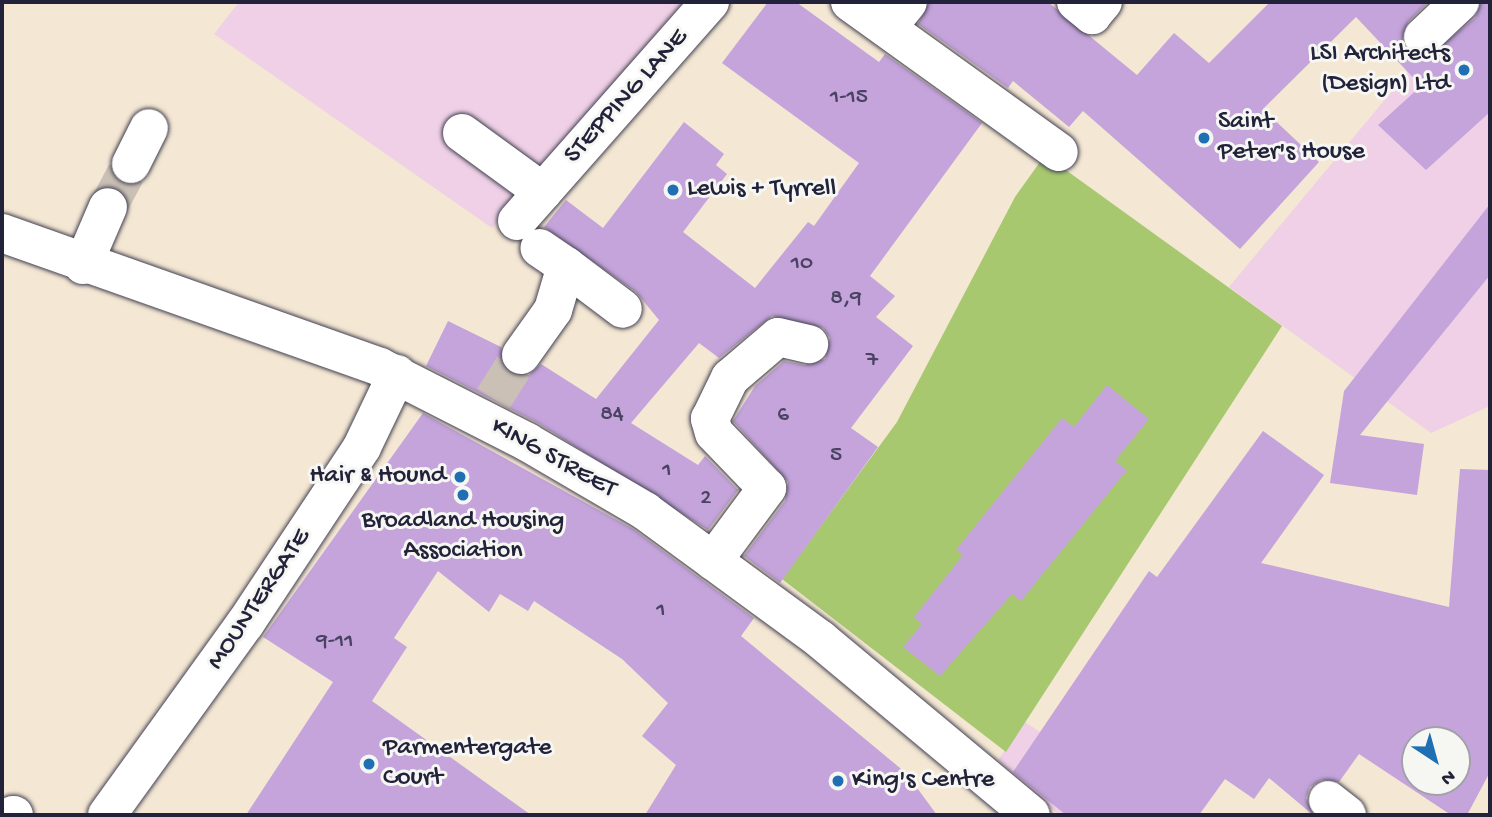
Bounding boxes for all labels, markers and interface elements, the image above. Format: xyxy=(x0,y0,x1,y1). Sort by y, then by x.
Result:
street label: STEPPING LANE xyxy=(558,23,696,171)
place label: LSI Architects (Design) Ltd xyxy=(1310,39,1450,100)
marker: LSI Architects (Design) Ltd xyxy=(1456,62,1472,78)
house number: 1-15 xyxy=(830,84,868,112)
place label: Saint Peter's House xyxy=(1218,107,1365,168)
marker: Saint Peter's House xyxy=(1196,130,1212,146)
place label: Lewis + Tyrrell xyxy=(687,174,836,206)
marker: Lewis + Tyrrell xyxy=(665,182,681,198)
house number: 10 xyxy=(791,250,813,278)
house number: 8,9 xyxy=(830,285,862,313)
house number: 7 xyxy=(866,347,878,375)
house number: 84 xyxy=(600,401,624,429)
house number: 6 xyxy=(777,402,789,430)
street label: KING STREET xyxy=(485,412,621,506)
house number: 5 xyxy=(830,442,842,470)
house number: 1 xyxy=(662,457,672,485)
place label: Hair & Hound xyxy=(309,461,446,493)
marker: Hair & Hound xyxy=(452,469,468,485)
house number: 2 xyxy=(700,485,712,513)
marker: Broadland Housing Association xyxy=(455,487,471,503)
place label: Broadland Housing Association xyxy=(362,506,564,568)
street label: MOUNTERGATE xyxy=(201,524,319,676)
house number: 1 xyxy=(656,597,666,625)
house number: 9-11 xyxy=(316,628,354,656)
north arrow xyxy=(1401,726,1471,796)
place label: Parmentergate Court xyxy=(383,733,552,794)
marker: Parmentergate Court xyxy=(361,756,377,772)
text: N xyxy=(1436,764,1459,790)
place label: King's Centre xyxy=(852,765,995,797)
marker: King's Centre xyxy=(830,773,846,789)

